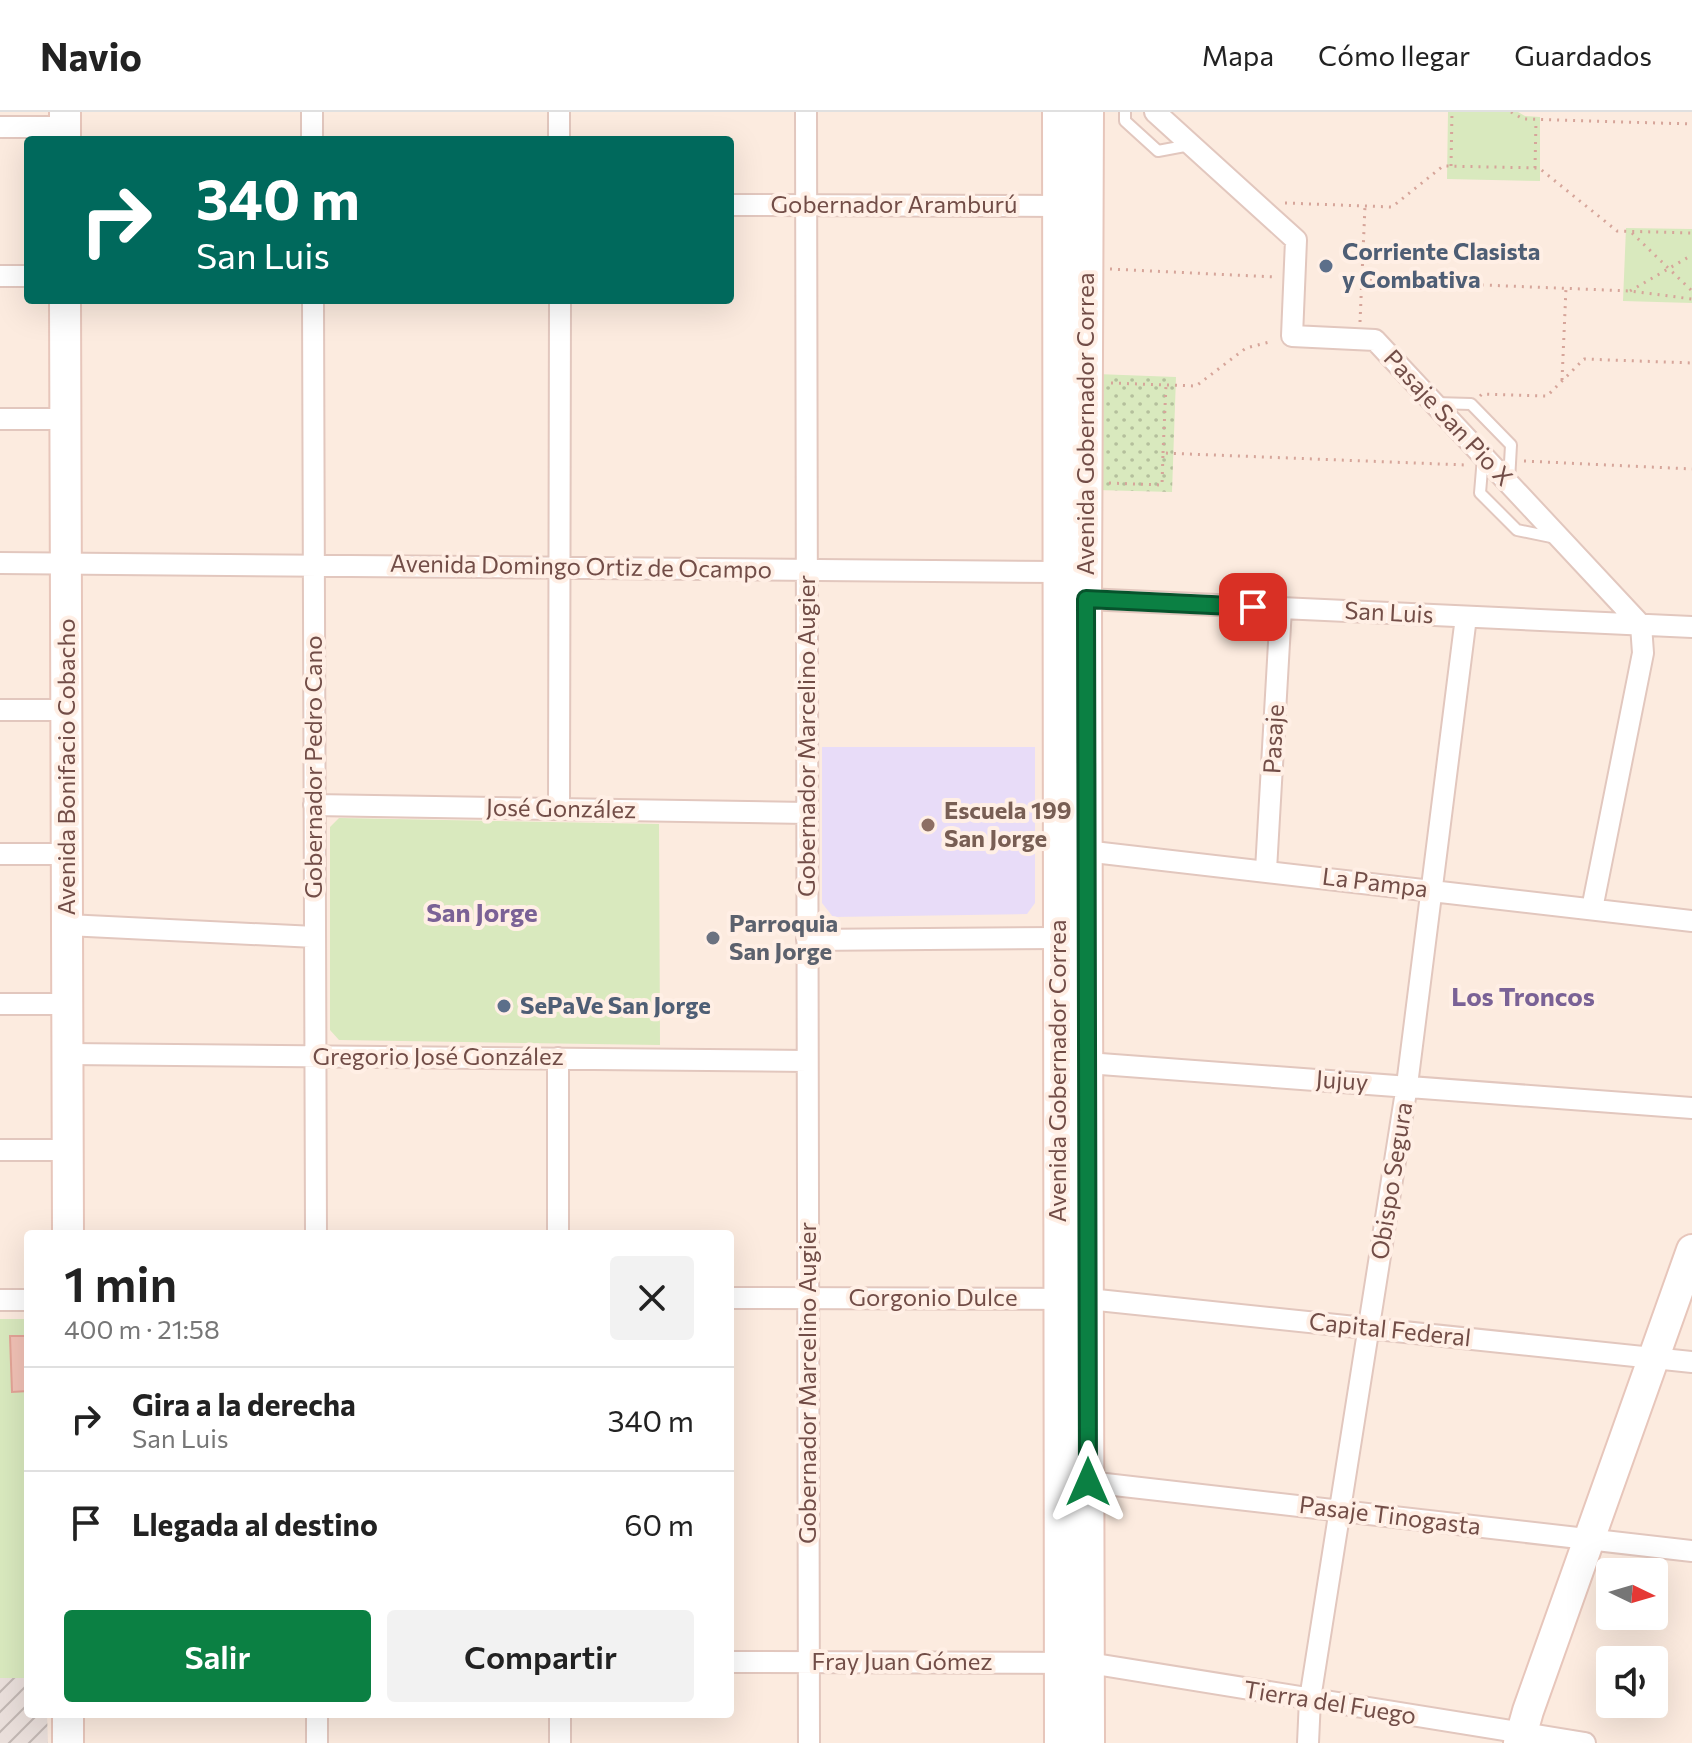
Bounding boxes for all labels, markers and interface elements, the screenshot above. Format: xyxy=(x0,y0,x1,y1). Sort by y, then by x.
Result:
text: Navio xyxy=(40,32,142,79)
text: Mapa xyxy=(1202,38,1274,72)
text: Cómo llegar xyxy=(1318,38,1470,72)
text: Guardados xyxy=(1514,38,1652,72)
text: 340 m xyxy=(196,163,360,232)
icon: right xyxy=(64,168,168,272)
street label: Gobernador Aramburú xyxy=(770,189,1018,218)
text: San Luis xyxy=(196,232,330,276)
place label: Corriente Clasista y Combativa xyxy=(1342,236,1540,293)
marker: Corriente Clasista y Combativa xyxy=(1317,257,1335,275)
street label: Avenida Gobernador Correa xyxy=(1070,273,1099,575)
street label: Pasaje San Pio X xyxy=(1379,343,1520,491)
street label: Avenida Domingo Ortiz de Ocampo xyxy=(390,548,772,583)
pin xyxy=(1219,573,1287,641)
street label: Gobernador Marcelino Augier xyxy=(791,575,820,897)
icon: arrive xyxy=(1231,585,1275,629)
street label: San Luis xyxy=(1344,595,1434,628)
street label: Avenida Bonifacio Cobacho xyxy=(51,618,80,916)
street label: Gobernador Pedro Cano xyxy=(298,635,327,899)
street label: Pasaje xyxy=(1256,703,1289,775)
street label: José González xyxy=(486,792,636,823)
place label: Escuela 199 San Jorge xyxy=(944,795,1072,852)
marker: Escuela 199 San Jorge xyxy=(919,816,937,834)
street label: La Pampa xyxy=(1321,861,1430,902)
district label: San Jorge xyxy=(426,896,538,927)
place label: Parroquia San Jorge xyxy=(729,908,838,965)
street label: Avenida Gobernador Correa xyxy=(1042,920,1071,1222)
marker: Parroquia San Jorge xyxy=(704,929,722,947)
district label: Los Troncos xyxy=(1451,980,1595,1011)
place label: SePaVe San Jorge xyxy=(520,990,711,1019)
marker: SePaVe San Jorge xyxy=(495,997,513,1015)
street label: Gregorio José González xyxy=(312,1041,564,1070)
street label: Jujuy xyxy=(1315,1063,1369,1096)
street label: Obispo Segura xyxy=(1364,1100,1417,1262)
street label: Gobernador Marcelino Augier xyxy=(792,1222,821,1544)
text: 1 min xyxy=(64,1253,177,1312)
button: close xyxy=(610,1256,694,1340)
street label: Gorgonio Dulce xyxy=(848,1282,1018,1311)
street label: Capital Federal xyxy=(1308,1306,1473,1351)
text: 400 m · 21:58 xyxy=(64,1313,220,1344)
text: Gira a la derecha xyxy=(132,1385,356,1422)
icon: right xyxy=(64,1397,108,1441)
text: 340 m xyxy=(607,1401,694,1438)
text: San Luis xyxy=(132,1422,229,1453)
position arrow xyxy=(1046,1440,1130,1524)
street label: Pasaje Tinogasta xyxy=(1298,1489,1483,1540)
icon: arrive xyxy=(64,1501,108,1545)
text: Llegada al destino xyxy=(132,1505,378,1542)
text: 60 m xyxy=(624,1505,694,1542)
north arrow xyxy=(1596,1558,1668,1630)
map controls xyxy=(1596,1558,1668,1718)
button: Salir xyxy=(64,1610,371,1702)
button: Compartir xyxy=(387,1610,694,1702)
street label: Fray Juan Gómez xyxy=(812,1646,992,1675)
button: sound xyxy=(1596,1646,1668,1718)
street label: Tierra del Fuego xyxy=(1242,1674,1418,1729)

